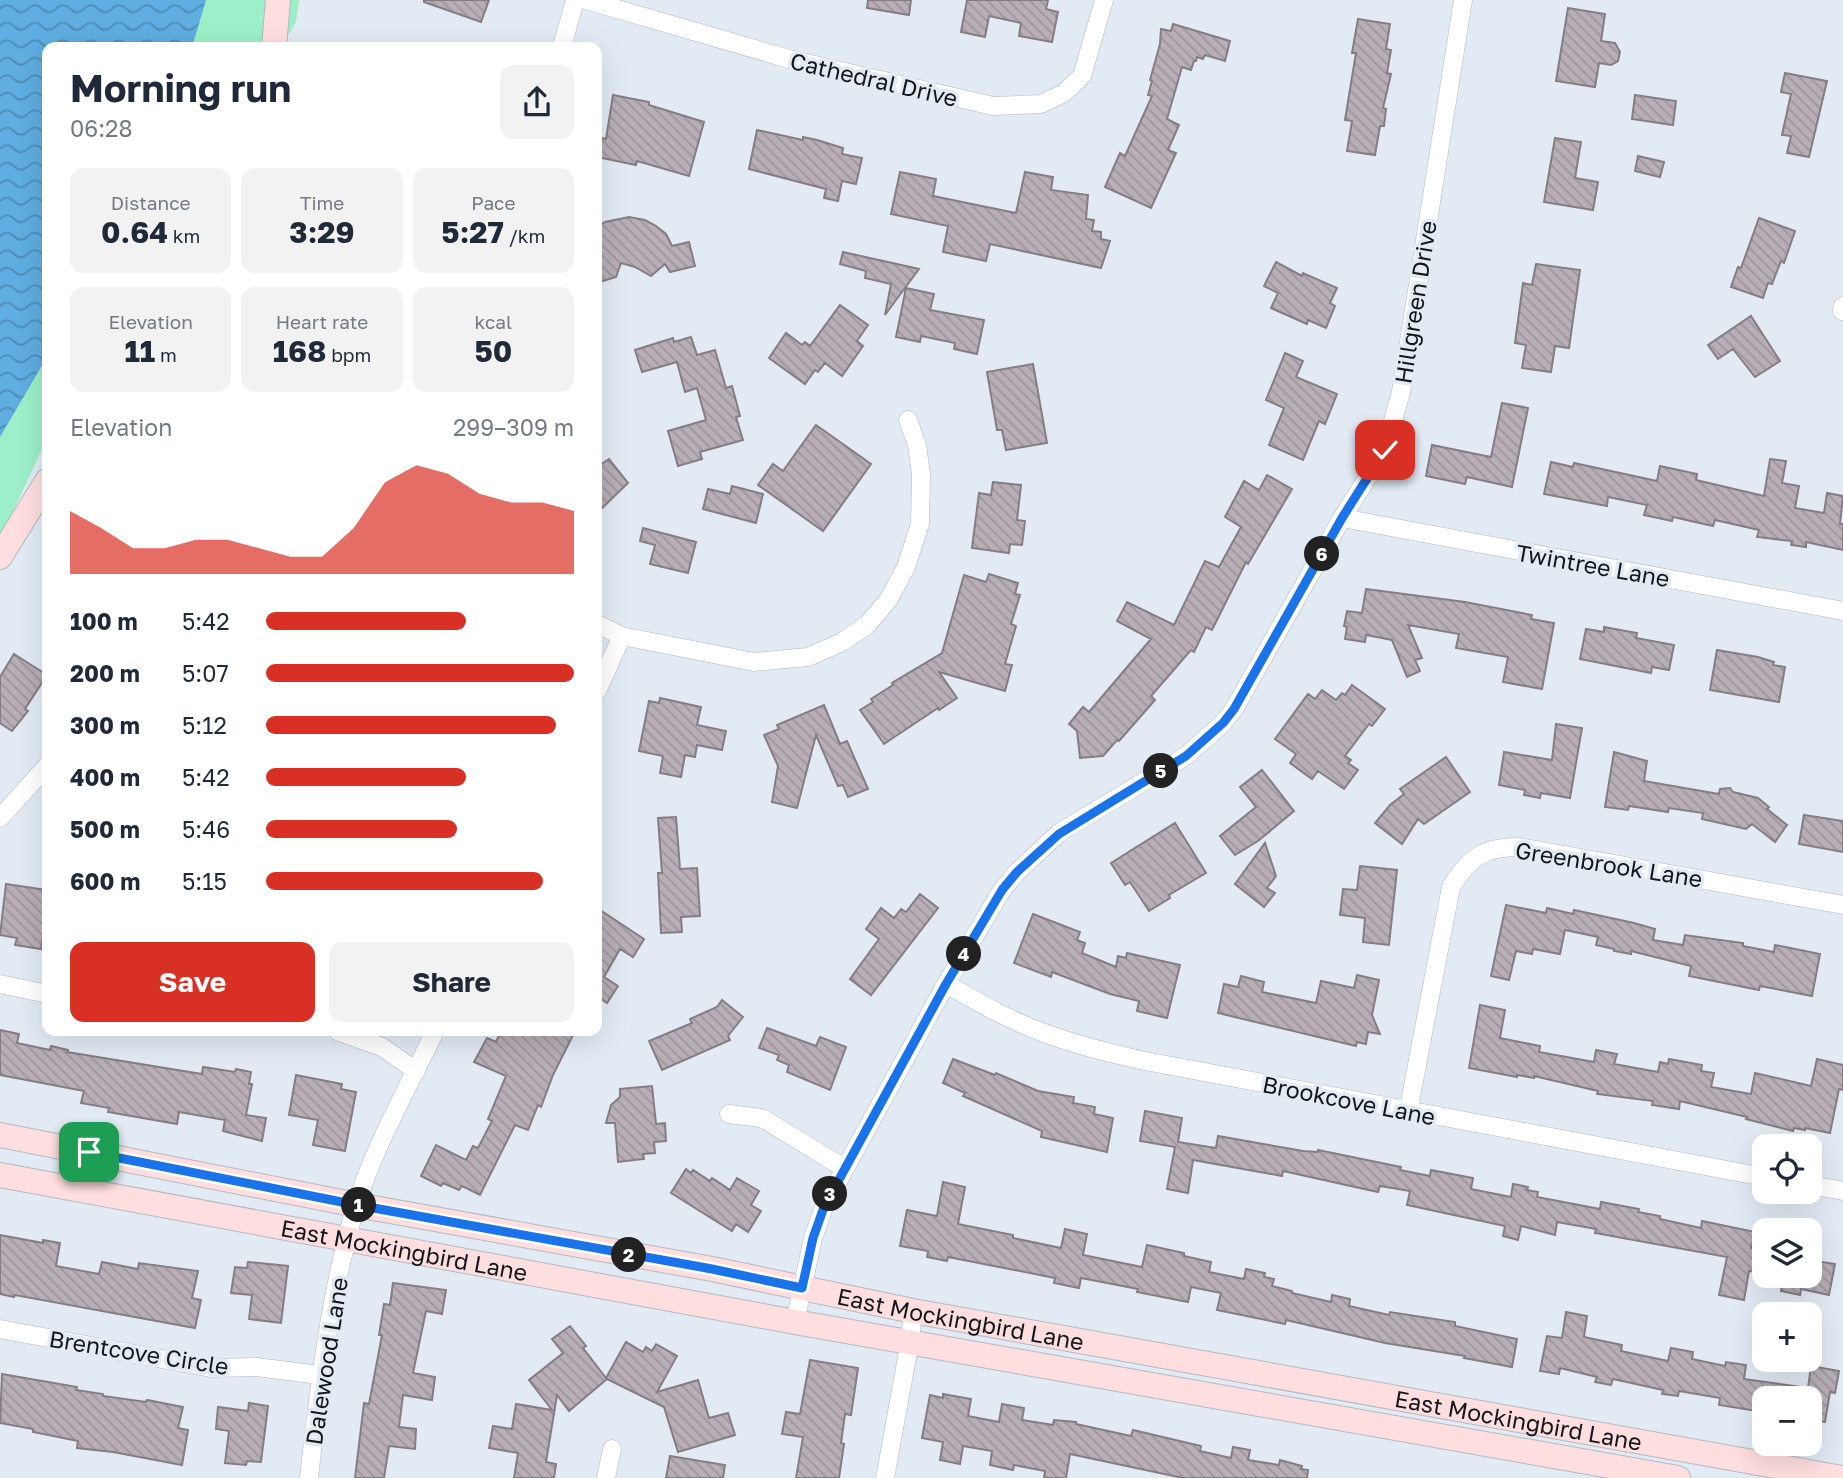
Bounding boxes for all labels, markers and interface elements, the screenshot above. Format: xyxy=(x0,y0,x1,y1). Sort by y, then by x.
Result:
street label: Cathedral Drive xyxy=(788,46,960,112)
text: Morning run xyxy=(70,65,291,110)
button: share xyxy=(500,65,574,139)
text: 06:28 xyxy=(70,114,132,142)
text: Distance xyxy=(111,191,191,214)
text: Time xyxy=(300,191,344,214)
text: Pace xyxy=(471,191,516,214)
text: 0.64 xyxy=(101,214,168,250)
text: 3:29 xyxy=(289,214,355,250)
text: 5:27 xyxy=(441,214,504,250)
street label: Hillgreen Drive xyxy=(1388,219,1442,385)
text: km xyxy=(168,224,200,247)
text: /km xyxy=(504,224,545,247)
text: Elevation xyxy=(108,310,193,333)
text: Heart rate xyxy=(276,310,368,333)
text: kcal xyxy=(475,310,512,333)
text: 11 xyxy=(124,333,155,369)
text: 168 xyxy=(273,333,326,369)
text: 50 xyxy=(474,333,512,369)
text: m xyxy=(155,343,177,366)
text: bpm xyxy=(326,343,371,366)
text: Elevation xyxy=(70,413,172,441)
text: 299–309 m xyxy=(453,413,574,441)
pin xyxy=(1355,420,1415,480)
icon: check xyxy=(1366,431,1404,469)
pin: 6 xyxy=(1304,536,1340,572)
street label: Twintree Lane xyxy=(1514,538,1672,592)
text: 6 xyxy=(1315,542,1328,565)
text: 100 m xyxy=(70,607,138,635)
text: 5:42 xyxy=(182,607,230,635)
text: 200 m xyxy=(70,659,140,687)
text: 5:07 xyxy=(182,659,229,687)
text: 300 m xyxy=(70,711,140,739)
text: 5:12 xyxy=(182,711,227,739)
pin: 5 xyxy=(1144,754,1178,788)
text: 5 xyxy=(1155,759,1166,782)
text: 400 m xyxy=(70,763,140,791)
text: 5:42 xyxy=(182,763,230,791)
text: 500 m xyxy=(70,815,140,843)
text: 5:46 xyxy=(182,815,230,843)
street label: Greenbrook Lane xyxy=(1514,835,1704,893)
text: 600 m xyxy=(70,867,140,895)
text: 5:15 xyxy=(182,867,227,895)
pin: 4 xyxy=(946,936,982,972)
button: Save xyxy=(70,942,315,1022)
button: Share xyxy=(329,942,574,1022)
text: 4 xyxy=(958,942,969,965)
street label: Brookcove Lane xyxy=(1260,1070,1438,1130)
pin xyxy=(59,1122,119,1182)
icon: arrive xyxy=(70,1133,108,1171)
map controls xyxy=(1752,1134,1822,1456)
button: locate xyxy=(1752,1134,1822,1204)
pin: 3 xyxy=(812,1176,848,1212)
text: 3 xyxy=(824,1182,835,1205)
pin: 1 xyxy=(342,1188,376,1222)
text: 1 xyxy=(354,1193,363,1216)
street label: East Mockingbird Lane xyxy=(278,1213,530,1286)
button: layers xyxy=(1752,1218,1822,1288)
pin: 2 xyxy=(612,1238,646,1272)
text: 2 xyxy=(623,1243,634,1266)
street label: Dalewood Lane xyxy=(299,1275,353,1447)
street label: East Mockingbird Lane xyxy=(835,1282,1086,1355)
button: + xyxy=(1752,1302,1822,1372)
street label: Brentcove Circle xyxy=(47,1324,231,1380)
street label: East Mockingbird Lane xyxy=(1393,1384,1644,1456)
button: − xyxy=(1752,1386,1822,1456)

